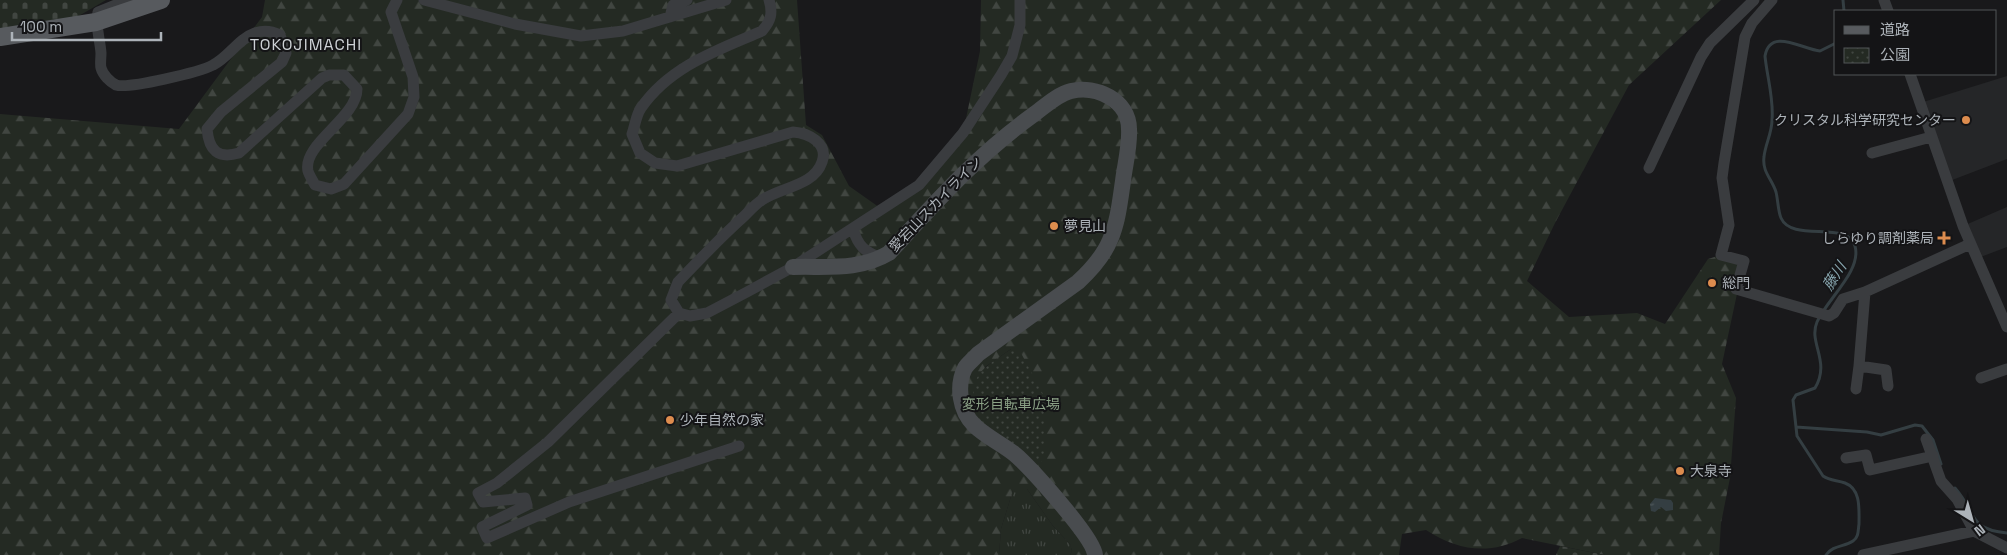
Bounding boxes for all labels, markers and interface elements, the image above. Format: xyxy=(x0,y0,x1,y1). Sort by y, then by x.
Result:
scale bar xyxy=(12,10,161,42)
legend xyxy=(1834,10,1997,75)
text: 100 m xyxy=(20,17,62,36)
text: 道路 xyxy=(1880,20,1910,39)
district label: TOKOJIMACHI xyxy=(250,34,362,55)
text: 公園 xyxy=(1880,45,1910,64)
place label: クリスタル科学研究センター xyxy=(1774,111,1956,129)
marker: クリスタル科学研究センター xyxy=(1960,114,1972,126)
street label: 愛宕山スカイライン xyxy=(885,152,985,256)
place label: 夢見山 xyxy=(1064,217,1106,235)
marker: 夢見山 xyxy=(1048,220,1060,232)
place label: しらゆり調剤薬局 xyxy=(1822,229,1934,247)
marker: しらゆり調剤薬局 xyxy=(1938,232,1950,244)
water label: 藤川 xyxy=(1818,257,1851,294)
place label: 総門 xyxy=(1722,274,1750,292)
marker: 総門 xyxy=(1706,277,1718,289)
park label: 変形自転車広場 xyxy=(962,395,1060,413)
place label: 少年自然の家 xyxy=(680,411,764,429)
marker: 少年自然の家 xyxy=(664,414,676,426)
place label: 大泉寺 xyxy=(1690,462,1732,480)
marker: 大泉寺 xyxy=(1674,465,1686,477)
north arrow xyxy=(1947,495,1997,545)
text: N xyxy=(1971,520,1989,540)

